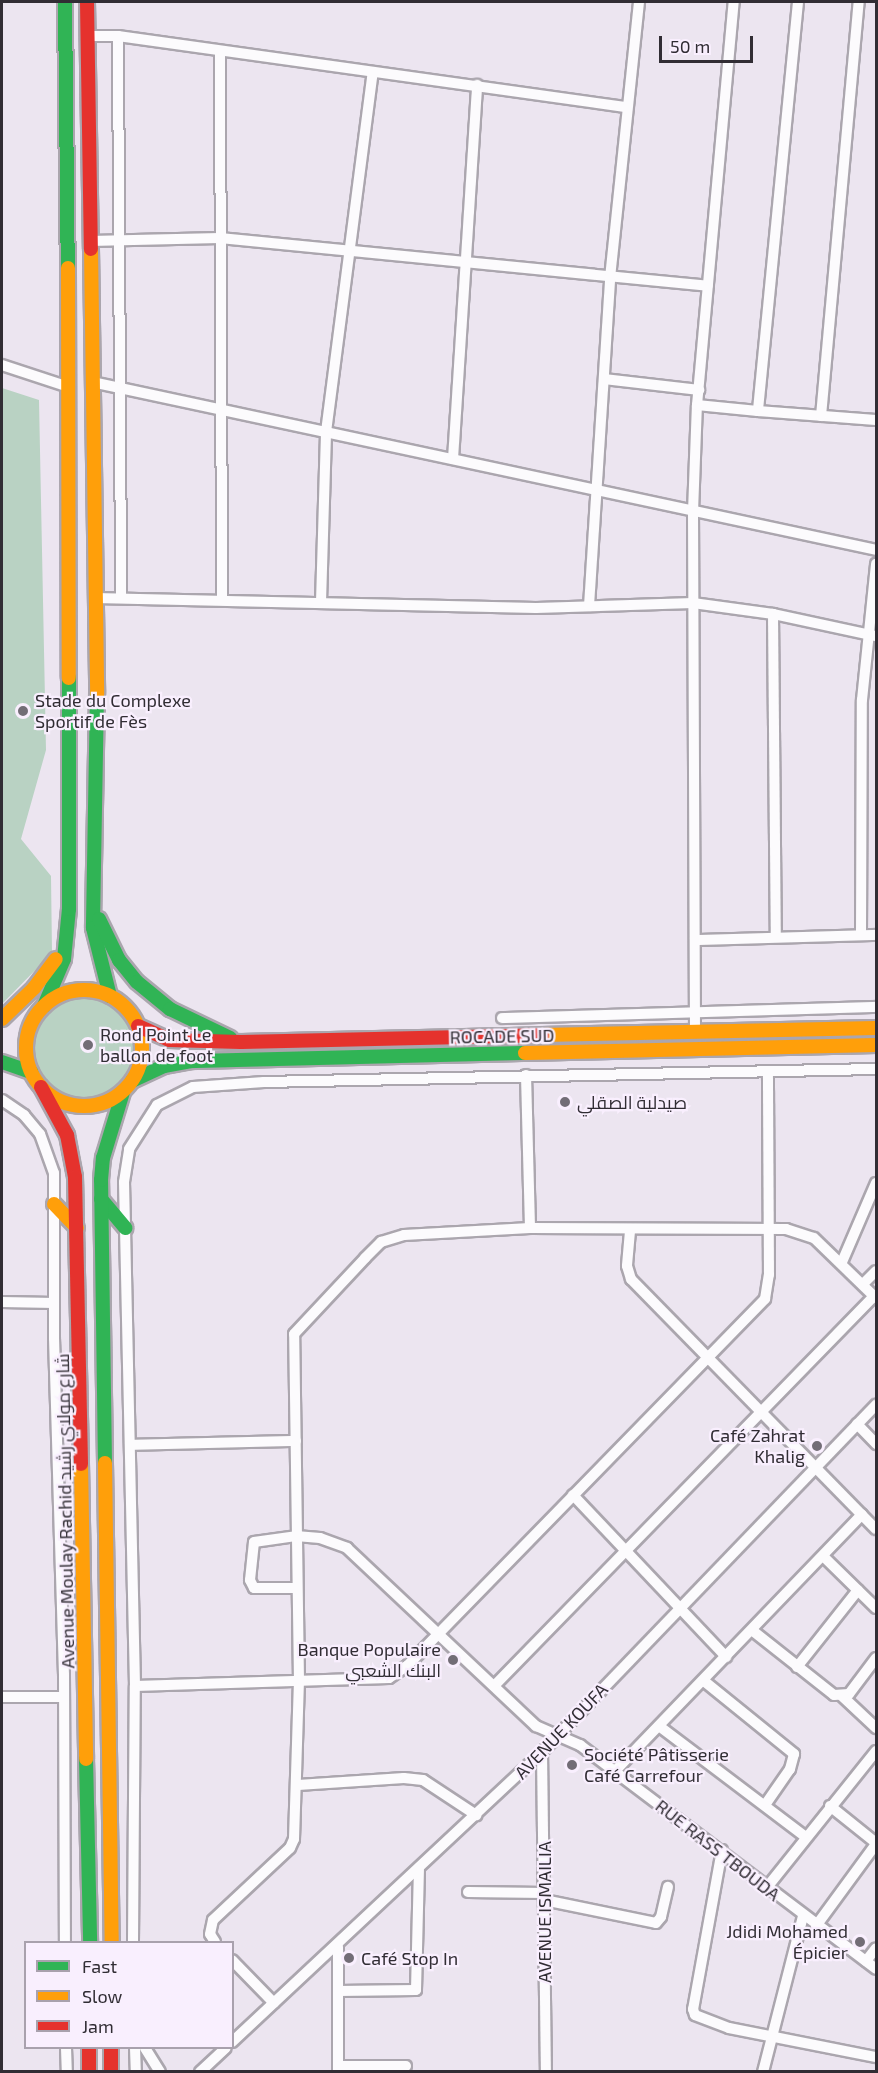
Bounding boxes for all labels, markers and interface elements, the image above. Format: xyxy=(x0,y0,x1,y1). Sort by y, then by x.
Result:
scale bar xyxy=(662,24,756,62)
text: 50 m xyxy=(670,35,710,57)
place label: Stade du Complexe Sportif de Fès xyxy=(35,690,191,732)
marker: Stade du Complexe Sportif de Fès xyxy=(16,704,30,718)
place label: Rond Point Le ballon de foot xyxy=(100,1024,214,1066)
street label: ROCADE SUD xyxy=(449,1024,555,1048)
marker: Rond Point Le ballon de foot xyxy=(81,1038,95,1052)
place label: صيدلية الصقلي xyxy=(577,1091,687,1113)
marker: صيدلية الصقلي xyxy=(558,1095,572,1109)
street label: Avenue Moulay Rachid شارع مولاي رشيد xyxy=(51,1353,79,1669)
place label: Café Zahrat Khalig xyxy=(710,1425,805,1468)
marker: Café Zahrat Khalig xyxy=(810,1439,824,1453)
place label: Banque Populaire البنك الشعبي xyxy=(298,1639,441,1682)
marker: Banque Populaire البنك الشعبي xyxy=(446,1653,460,1667)
street label: AVENUE KOUFA xyxy=(510,1679,612,1783)
place label: Société Pâtisserie Café Carrefour xyxy=(584,1744,729,1786)
marker: Société Pâtisserie Café Carrefour xyxy=(565,1758,579,1772)
street label: RUE RASS TBOUDA xyxy=(651,1795,785,1905)
street label: AVENUE ISMAILIA xyxy=(533,1841,555,1983)
place label: Jdidi Mohamed Épicier xyxy=(726,1921,848,1964)
marker: Jdidi Mohamed Épicier xyxy=(853,1935,867,1949)
legend xyxy=(24,1941,234,2049)
place label: Café Stop In xyxy=(361,1947,458,1969)
marker: Café Stop In xyxy=(342,1951,356,1965)
text: Fast xyxy=(82,1955,117,1977)
text: Slow xyxy=(82,1985,122,2007)
text: Jam xyxy=(82,2015,114,2037)

